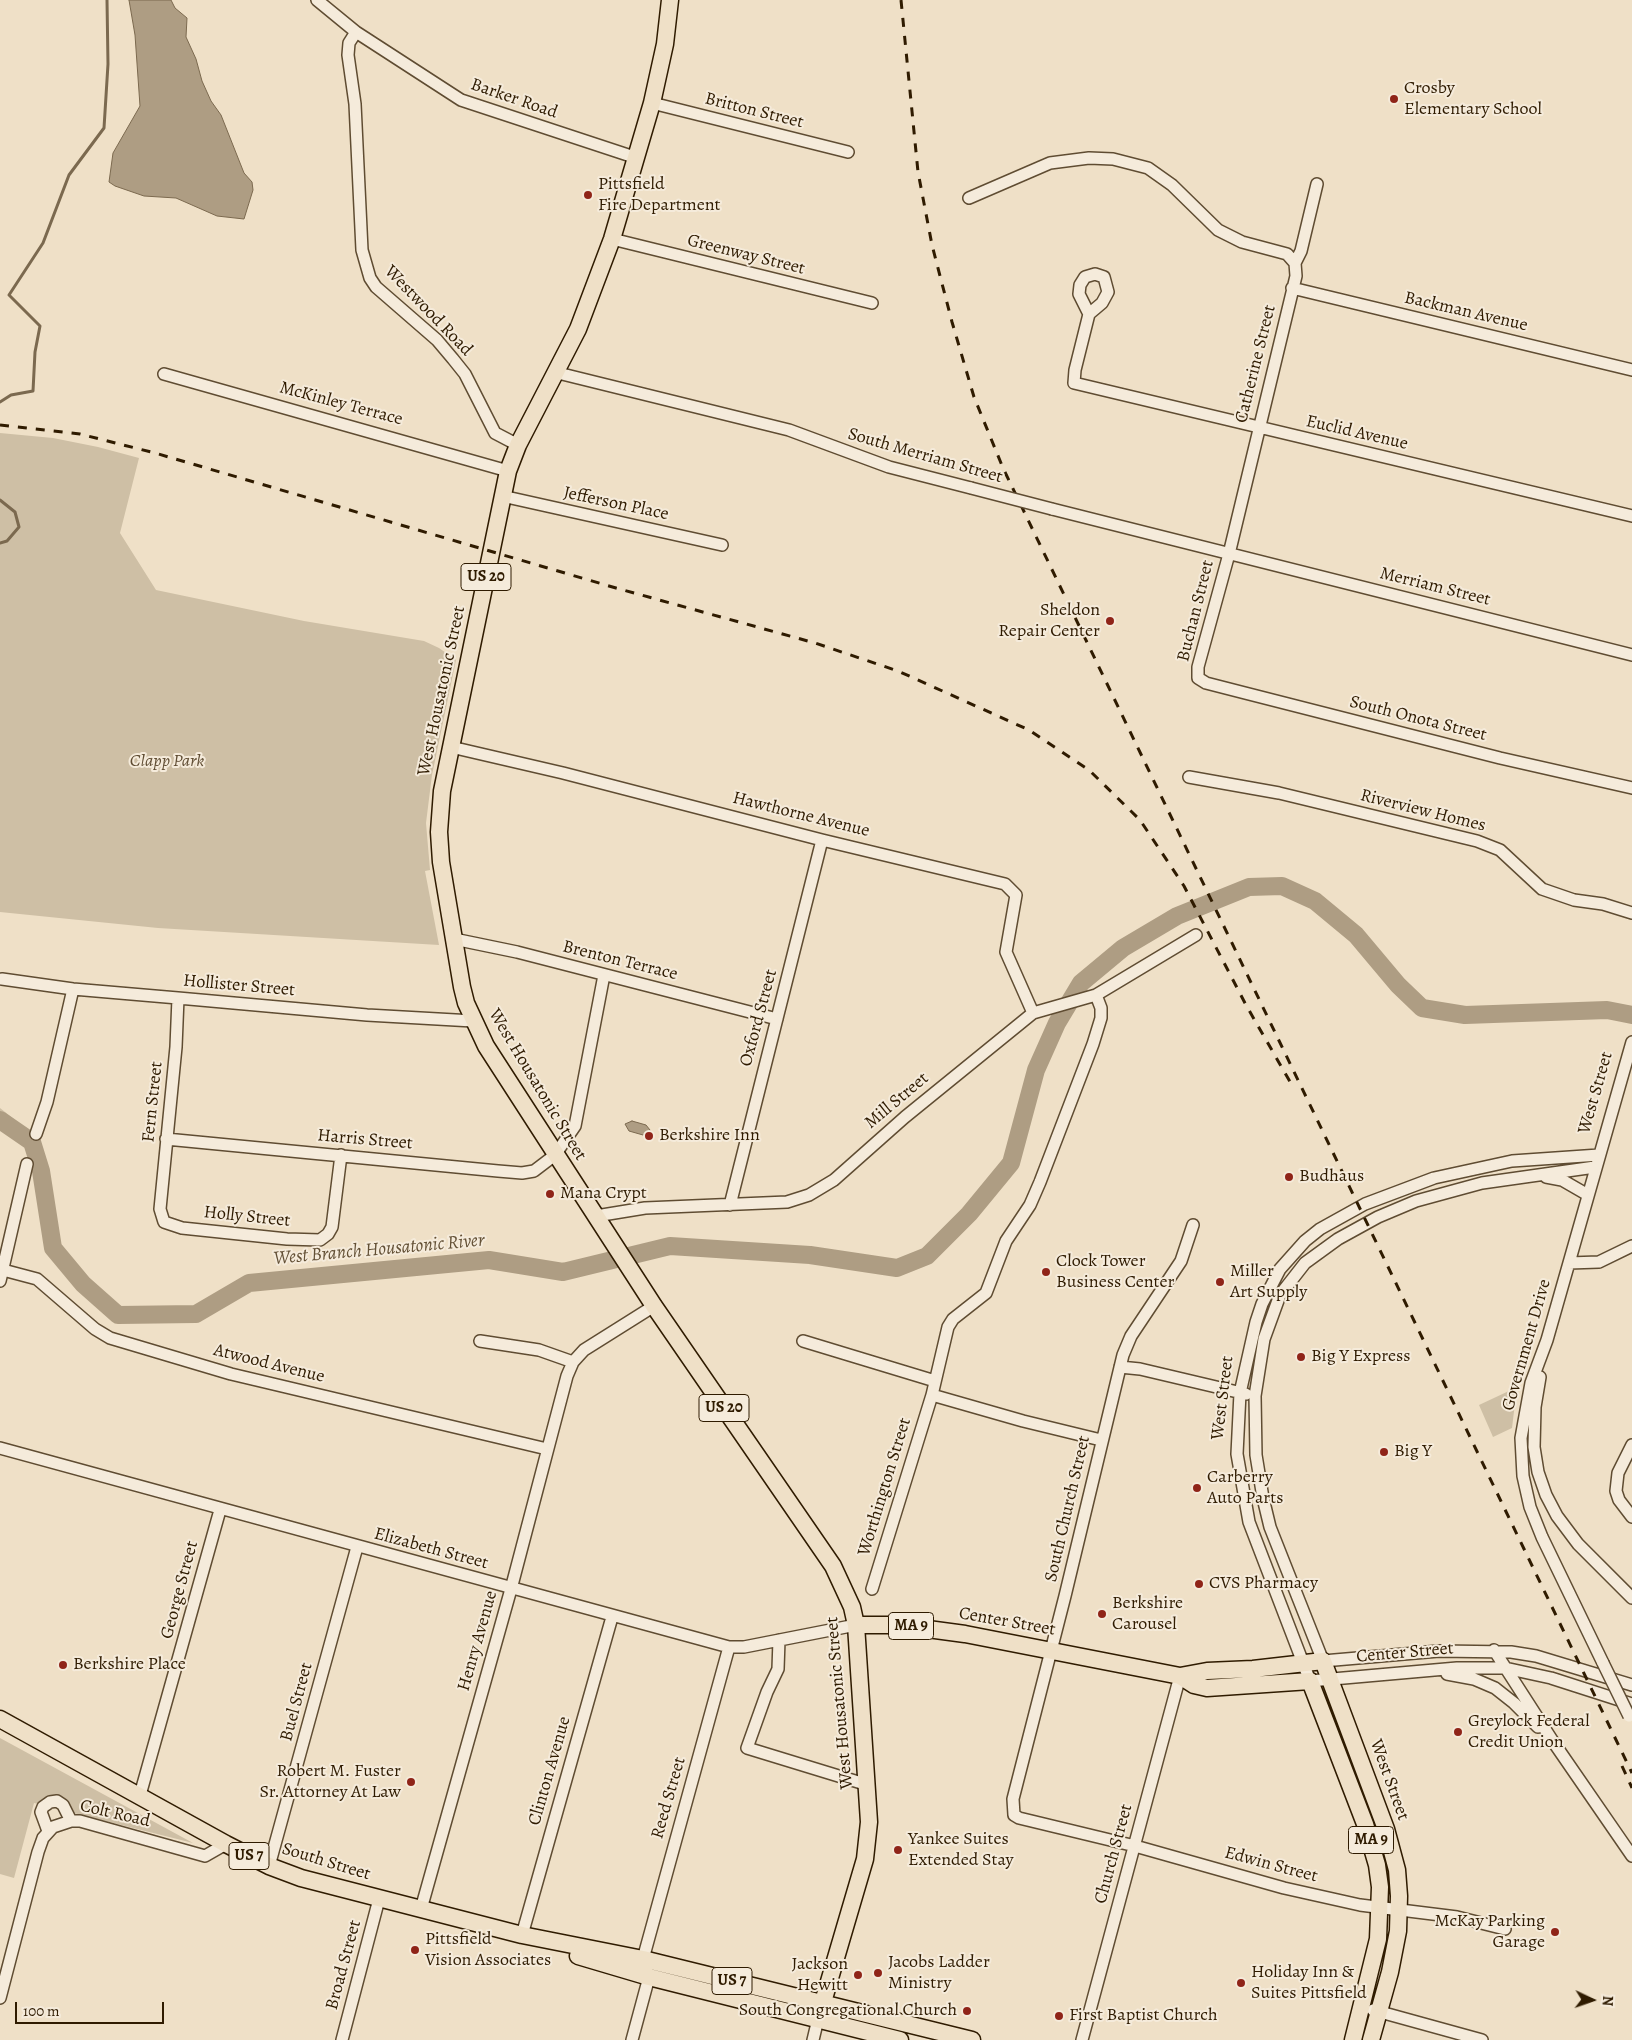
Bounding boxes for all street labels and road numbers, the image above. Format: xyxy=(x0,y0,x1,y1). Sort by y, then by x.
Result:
street label: Barker Road xyxy=(468,74,560,124)
street label: Britton Street xyxy=(702,88,806,134)
street label: Greenway Street xyxy=(685,230,807,280)
street label: Westwood Road xyxy=(379,261,477,361)
street label: Backman Avenue xyxy=(1402,287,1530,337)
street label: Catherine Street xyxy=(1231,303,1281,425)
street label: McKinley Terrace xyxy=(277,377,405,431)
street label: Euclid Avenue xyxy=(1304,411,1410,455)
street label: South Merriam Street xyxy=(845,424,1005,488)
street label: Jefferson Place xyxy=(561,482,671,526)
street label: Buchan Street xyxy=(1173,558,1219,664)
street label: Merriam Street xyxy=(1378,563,1492,611)
road number: US 20 xyxy=(461,564,511,590)
street label: West Housatonic Street xyxy=(413,604,471,778)
street label: South Onota Street xyxy=(1347,692,1489,746)
street label: Riverview Homes xyxy=(1358,785,1488,837)
street label: Hawthorne Avenue xyxy=(730,788,872,842)
street label: Brenton Terrace xyxy=(560,936,680,986)
street label: Oxford Street xyxy=(736,967,782,1069)
street label: Hollister Street xyxy=(182,970,296,1002)
street label: West Housatonic Street xyxy=(483,1005,591,1165)
street label: West Street xyxy=(1574,1049,1618,1137)
street label: Fern Street xyxy=(138,1061,168,1143)
street label: Mill Street xyxy=(861,1068,933,1134)
street label: Harris Street xyxy=(316,1125,414,1155)
street label: Holly Street xyxy=(203,1202,291,1232)
street label: Government Drive xyxy=(1498,1277,1556,1413)
street label: Atwood Avenue xyxy=(211,1340,327,1388)
street label: West Street xyxy=(1207,1355,1239,1441)
road number: US 20 xyxy=(699,1395,749,1422)
street label: Worthington Street xyxy=(854,1415,916,1559)
street label: South Church Street xyxy=(1041,1434,1095,1584)
street label: Elizabeth Street xyxy=(372,1523,490,1575)
street label: George Street xyxy=(157,1539,203,1641)
street label: Henry Avenue xyxy=(453,1588,503,1694)
street label: Center Street xyxy=(957,1603,1057,1641)
road number: MA 9 xyxy=(888,1612,934,1640)
street label: West Housatonic Street xyxy=(822,1616,858,1790)
street label: Center Street xyxy=(1355,1638,1455,1668)
street label: Buel Street xyxy=(276,1660,318,1744)
street label: Clinton Avenue xyxy=(524,1714,576,1828)
street label: West Street xyxy=(1364,1737,1414,1823)
street label: Reed Street xyxy=(647,1755,691,1841)
street label: Colt Road xyxy=(78,1795,152,1833)
street label: Church Street xyxy=(1090,1802,1138,1906)
road number: MA 9 xyxy=(1348,1826,1394,1854)
street label: South Street xyxy=(279,1838,373,1886)
road number: US 7 xyxy=(229,1842,269,1870)
street label: Edwin Street xyxy=(1222,1842,1320,1888)
street label: Broad Street xyxy=(322,1918,366,2012)
road number: US 7 xyxy=(712,1968,752,1994)

